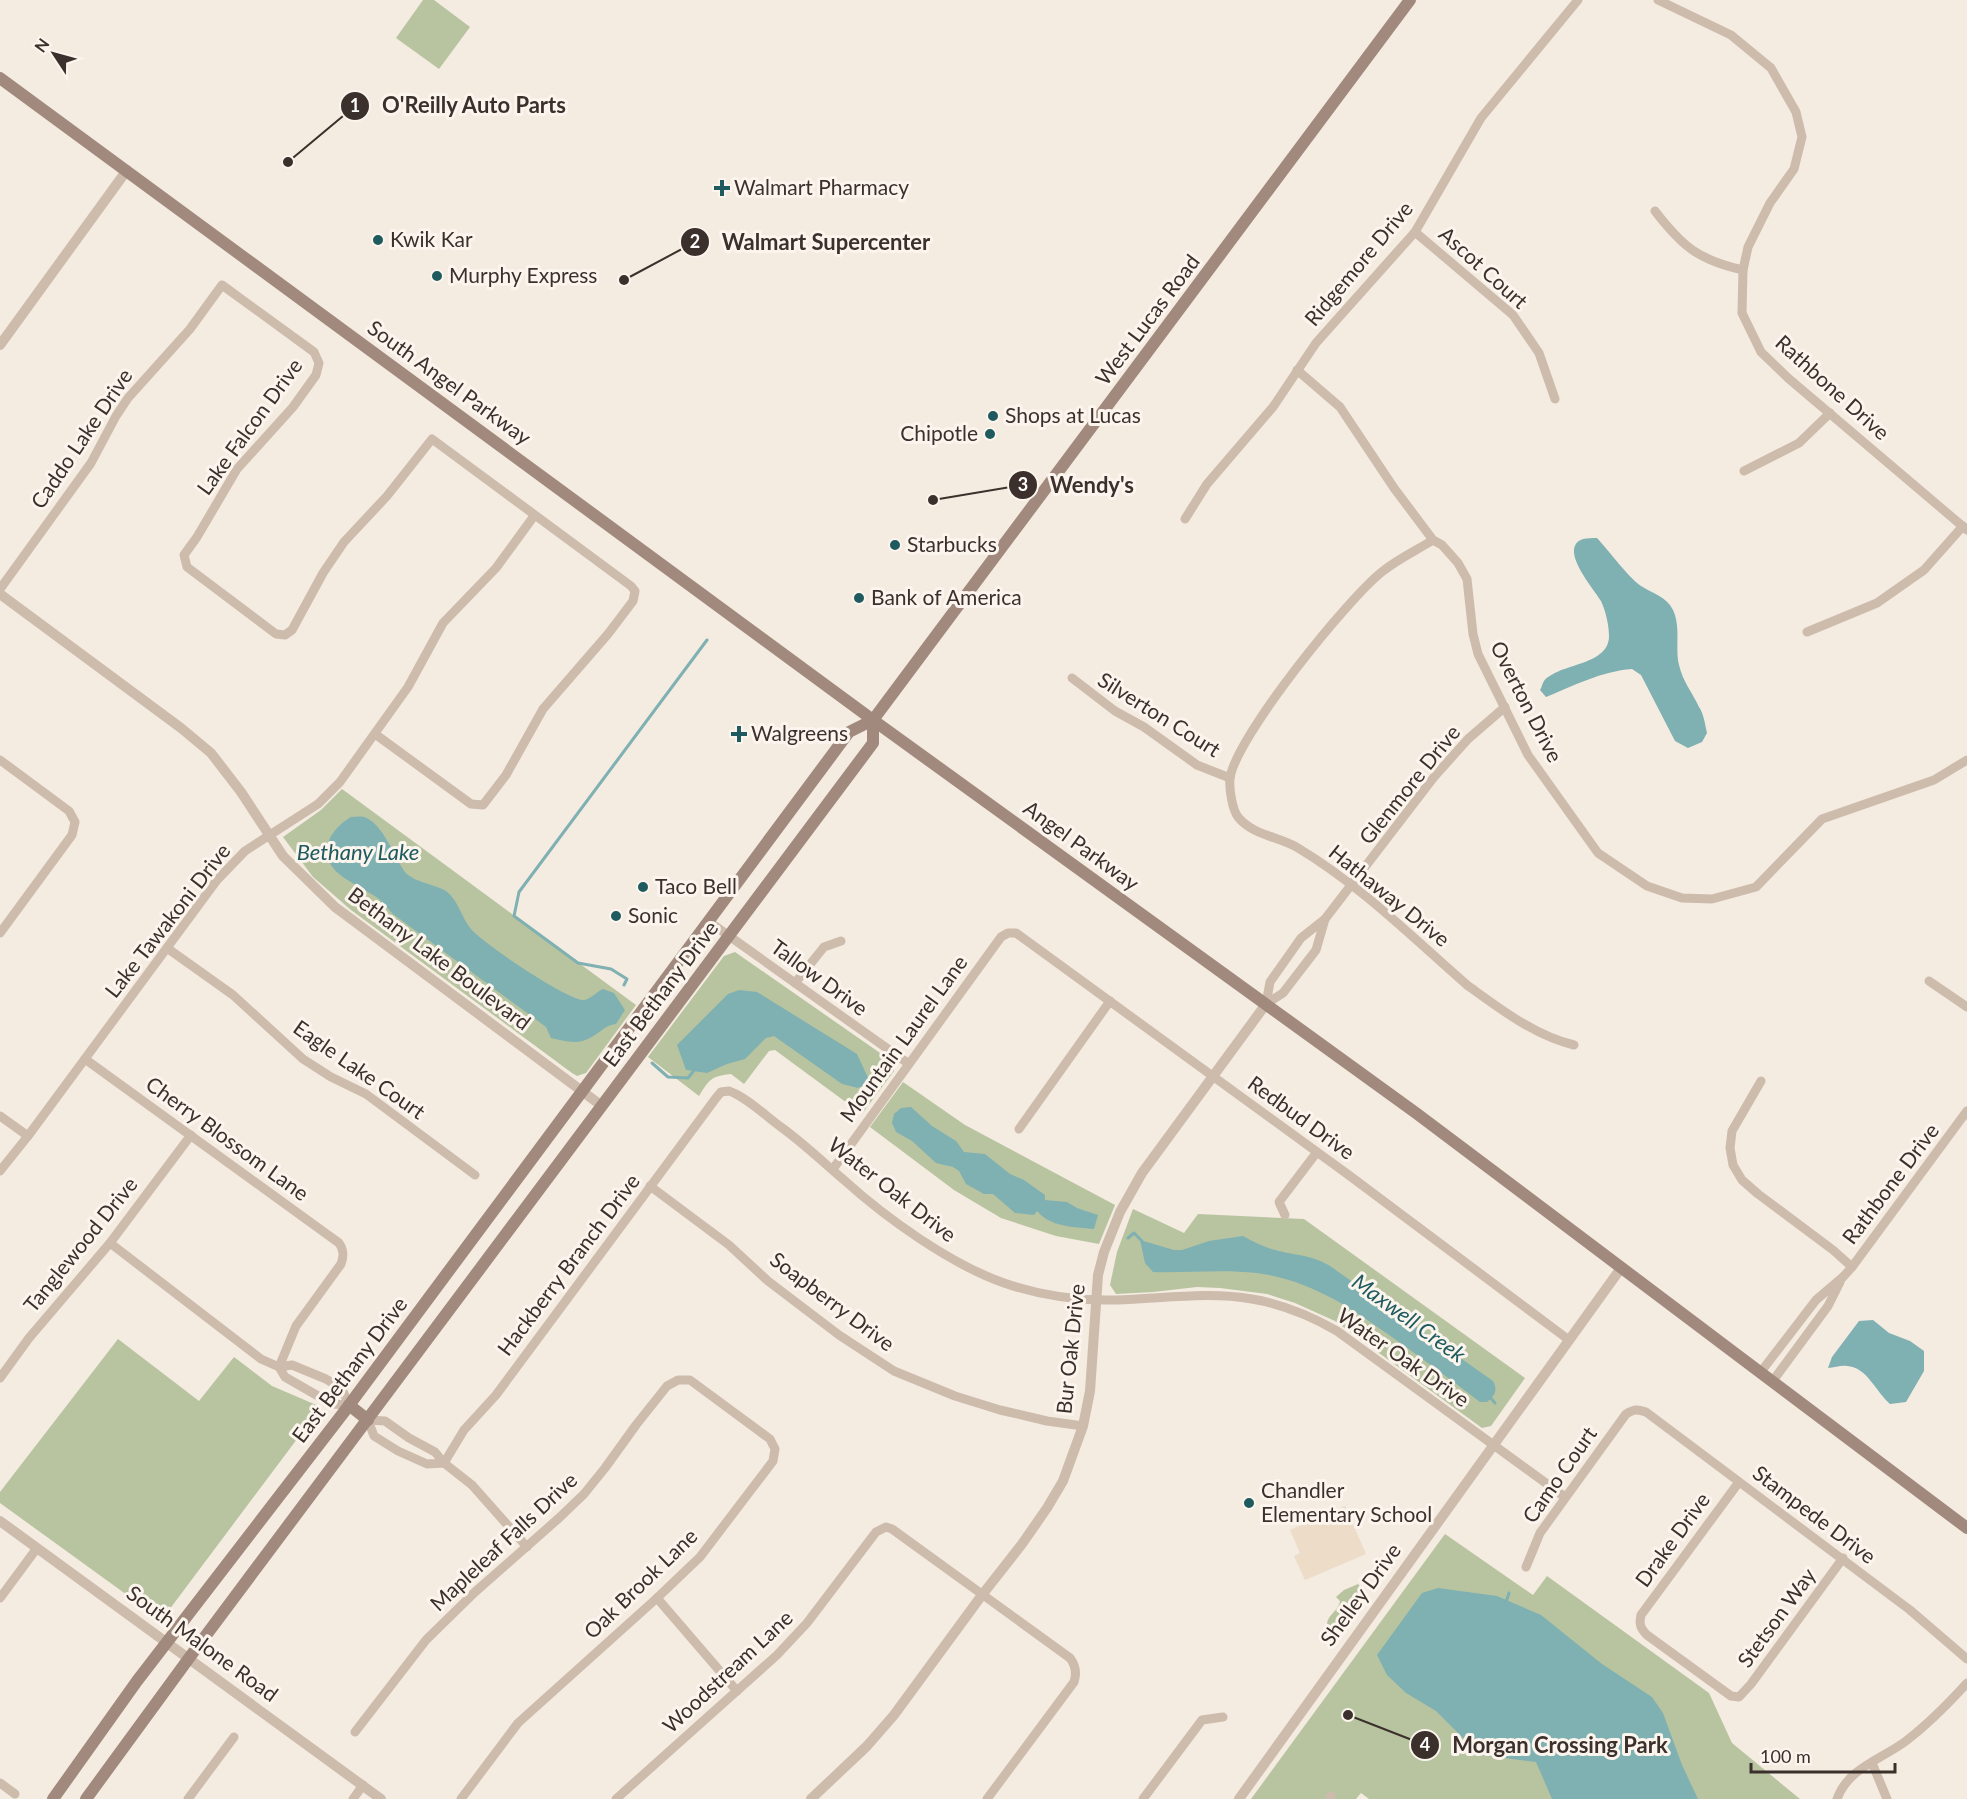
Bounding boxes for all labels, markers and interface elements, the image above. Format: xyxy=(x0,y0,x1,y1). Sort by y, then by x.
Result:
north arrow xyxy=(24,24,84,84)
text: N xyxy=(30,34,53,55)
callout: O'Reilly Auto Parts xyxy=(340,86,579,126)
text: O'Reilly Auto Parts xyxy=(382,91,566,118)
text: 1 xyxy=(350,94,360,116)
place label: Walmart Pharmacy xyxy=(734,174,909,199)
marker: Walmart Pharmacy xyxy=(715,181,729,195)
street label: Ridgemore Drive xyxy=(1299,196,1417,330)
street label: Ascot Court xyxy=(1435,221,1534,313)
callout: Walmart Supercenter xyxy=(680,222,943,262)
place label: Kwik Kar xyxy=(390,226,473,251)
text: Walmart Supercenter xyxy=(722,228,931,255)
text: 2 xyxy=(690,230,700,252)
marker: Kwik Kar xyxy=(371,233,385,247)
street label: West Lucas Road xyxy=(1090,249,1204,389)
place label: Murphy Express xyxy=(449,262,597,287)
marker: Murphy Express xyxy=(430,269,444,283)
street label: South Angel Parkway xyxy=(364,314,536,449)
street label: Rathbone Drive xyxy=(1771,329,1895,445)
street label: Lake Falcon Drive xyxy=(191,353,307,499)
street label: Caddo Lake Drive xyxy=(25,364,137,513)
place label: Shops at Lucas xyxy=(1005,402,1141,427)
marker: Shops at Lucas xyxy=(986,409,1000,423)
place label: Chipotle xyxy=(900,420,978,445)
marker: Chipotle xyxy=(983,427,997,441)
callout: Wendy's xyxy=(1008,465,1146,505)
text: Wendy's xyxy=(1050,471,1134,498)
text: 3 xyxy=(1018,473,1028,495)
place label: Starbucks xyxy=(907,531,997,556)
marker: Starbucks xyxy=(888,538,902,552)
place label: Bank of America xyxy=(871,584,1022,609)
marker: Bank of America xyxy=(852,591,866,605)
street label: Overton Drive xyxy=(1486,637,1569,766)
street label: Silverton Court xyxy=(1094,666,1226,762)
street label: Glenmore Drive xyxy=(1353,719,1464,849)
place label: Walgreens xyxy=(751,720,848,745)
marker: Walgreens xyxy=(732,727,746,741)
street label: Angel Parkway xyxy=(1019,795,1145,895)
street label: Lake Tawakoni Drive xyxy=(99,838,235,1002)
water label: Bethany Lake xyxy=(297,838,419,865)
street label: Hathaway Drive xyxy=(1325,839,1455,951)
place label: Taco Bell xyxy=(655,873,737,898)
marker: Taco Bell xyxy=(636,880,650,894)
street label: Bethany Lake Boulevard xyxy=(344,881,536,1035)
place label: Sonic xyxy=(628,902,678,927)
marker: Sonic xyxy=(609,909,623,923)
street label: East Bethany Drive xyxy=(597,915,723,1071)
street label: Tallow Drive xyxy=(767,933,873,1020)
street label: Mountain Laurel Lane xyxy=(834,950,972,1126)
street label: Eagle Lake Court xyxy=(289,1014,431,1124)
street label: Cherry Blossom Lane xyxy=(142,1070,314,1205)
street label: Redbud Drive xyxy=(1244,1070,1360,1164)
street label: Rathbone Drive xyxy=(1836,1118,1943,1248)
street label: Water Oak Drive xyxy=(824,1131,962,1246)
street label: Hackberry Branch Drive xyxy=(491,1168,644,1360)
street label: Tanglewood Drive xyxy=(18,1172,142,1317)
street label: Soapberry Drive xyxy=(766,1246,900,1356)
water label: Maxwell Creek xyxy=(1347,1267,1472,1368)
street label: Bur Oak Drive xyxy=(1050,1283,1089,1415)
street label: East Bethany Drive xyxy=(286,1291,412,1447)
street label: Water Oak Drive xyxy=(1333,1302,1475,1411)
street label: Camo Court xyxy=(1517,1421,1601,1527)
street label: Stampede Drive xyxy=(1749,1459,1881,1568)
street label: Mapleleaf Falls Drive xyxy=(424,1467,581,1615)
place label: Chandler Elementary School xyxy=(1261,1477,1432,1526)
street label: Drake Drive xyxy=(1629,1487,1714,1591)
marker: Chandler Elementary School xyxy=(1242,1496,1256,1510)
street label: Oak Brook Lane xyxy=(578,1523,702,1643)
street label: Shelley Drive xyxy=(1314,1538,1405,1650)
street label: Stetson Way xyxy=(1731,1563,1820,1672)
street label: South Malone Road xyxy=(122,1580,283,1706)
street label: Woodstream Lane xyxy=(657,1604,797,1737)
callout: Morgan Crossing Park xyxy=(1410,1725,1679,1765)
text: Morgan Crossing Park xyxy=(1452,1731,1668,1758)
text: 4 xyxy=(1420,1733,1430,1755)
scale bar xyxy=(1751,1736,1895,1774)
text: 100 m xyxy=(1760,1745,1811,1767)

